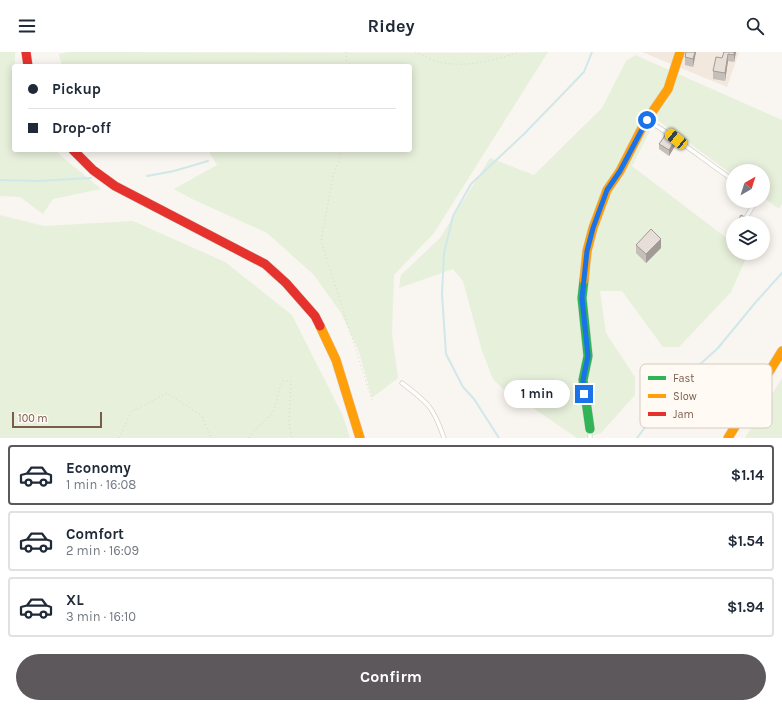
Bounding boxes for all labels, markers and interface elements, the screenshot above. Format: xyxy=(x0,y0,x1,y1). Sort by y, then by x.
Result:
icon: menu xyxy=(16,15,38,37)
text: Ridey xyxy=(367,15,415,37)
icon: search xyxy=(744,15,766,37)
text: Pickup xyxy=(52,80,101,98)
route start xyxy=(638,111,656,129)
text: Drop-off xyxy=(52,119,111,137)
car xyxy=(663,127,689,151)
north arrow xyxy=(726,164,770,208)
map controls xyxy=(726,164,770,260)
button: layers xyxy=(726,216,770,260)
legend xyxy=(640,364,772,428)
text: Fast xyxy=(673,372,694,385)
callout: 1 min xyxy=(504,380,570,408)
route end xyxy=(575,385,593,403)
text: 1 min xyxy=(521,386,553,401)
text: Slow xyxy=(673,390,697,403)
text: Jam xyxy=(673,408,694,421)
scale bar xyxy=(12,410,102,429)
text: 100 m xyxy=(18,412,48,425)
icon: car xyxy=(18,457,54,493)
text: Economy xyxy=(66,459,131,477)
text: $1.14 xyxy=(731,466,764,484)
text: 1 min · 16:08 xyxy=(66,477,136,492)
icon: car xyxy=(18,523,54,559)
text: Comfort xyxy=(66,525,124,543)
text: $1.54 xyxy=(727,532,764,550)
text: 2 min · 16:09 xyxy=(66,543,139,558)
icon: car xyxy=(18,589,54,625)
text: XL xyxy=(66,591,84,609)
text: $1.94 xyxy=(727,598,764,616)
text: 3 min · 16:10 xyxy=(66,609,136,624)
button: Confirm xyxy=(16,654,766,700)

